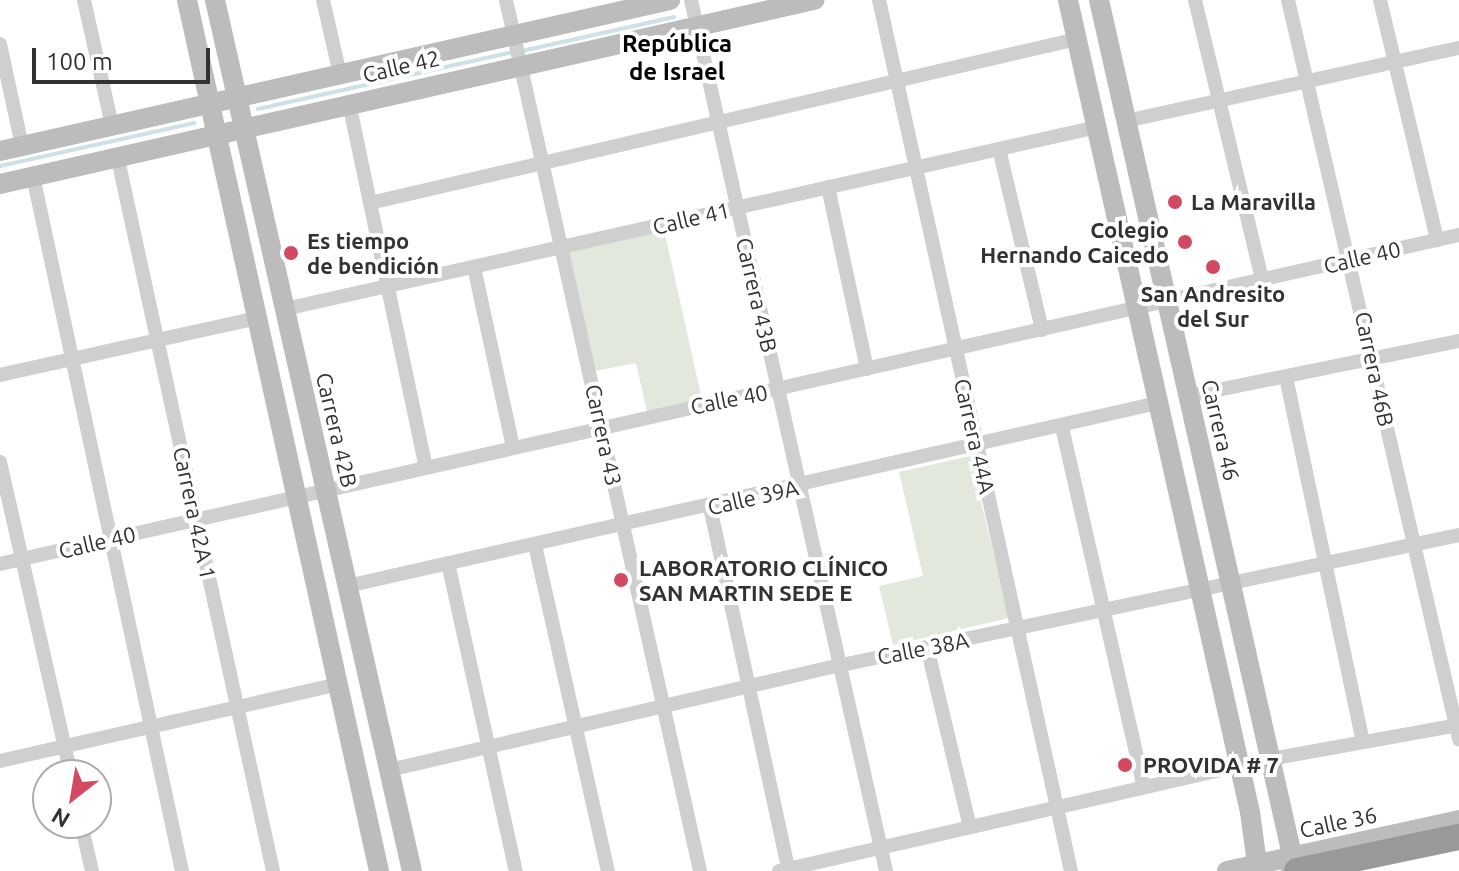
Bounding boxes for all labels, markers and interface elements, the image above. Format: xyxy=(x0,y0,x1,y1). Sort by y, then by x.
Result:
district label: República de Israel xyxy=(622,30,732,86)
scale bar xyxy=(36,32,214,82)
street label: Calle 42 xyxy=(360,44,442,88)
text: 100 m xyxy=(46,48,113,75)
place label: La Maravilla xyxy=(1191,189,1316,215)
marker: La Maravilla xyxy=(1166,193,1184,211)
street label: Calle 41 xyxy=(650,196,732,240)
place label: Colegio Hernando Caicedo xyxy=(980,216,1169,268)
place label: Es tiempo de bendición xyxy=(307,227,439,278)
marker: Colegio Hernando Caicedo xyxy=(1176,233,1194,251)
street label: Carrera 43B xyxy=(731,235,783,355)
street label: Calle 40 xyxy=(1321,235,1403,279)
marker: Es tiempo de bendición xyxy=(282,244,300,262)
marker: San Andresito del Sur xyxy=(1204,258,1222,276)
place label: San Andresito del Sur xyxy=(1141,280,1285,332)
street label: Carrera 46B xyxy=(1350,309,1400,429)
street label: Carrera 42B xyxy=(311,370,363,490)
street label: Carrera 44A xyxy=(949,376,1001,496)
street label: Carrera 46 xyxy=(1197,377,1245,483)
street label: Calle 40 xyxy=(688,379,770,419)
street label: Carrera 43 xyxy=(580,382,628,488)
street label: Carrera 42A 1 xyxy=(168,444,222,582)
street label: Calle 39A xyxy=(705,474,801,520)
street label: Calle 40 xyxy=(56,520,138,564)
place label: LABORATORIO CLÍNICO SAN MARTIN SEDE E xyxy=(639,554,888,606)
marker: LABORATORIO CLÍNICO SAN MARTIN SEDE E xyxy=(610,569,632,591)
street label: Calle 38A xyxy=(875,626,971,670)
place label: PROVIDA # 7 xyxy=(1143,752,1279,778)
marker: PROVIDA # 7 xyxy=(1114,754,1136,776)
north arrow xyxy=(32,759,112,839)
street label: Calle 36 xyxy=(1297,801,1379,843)
text: N xyxy=(47,803,74,833)

